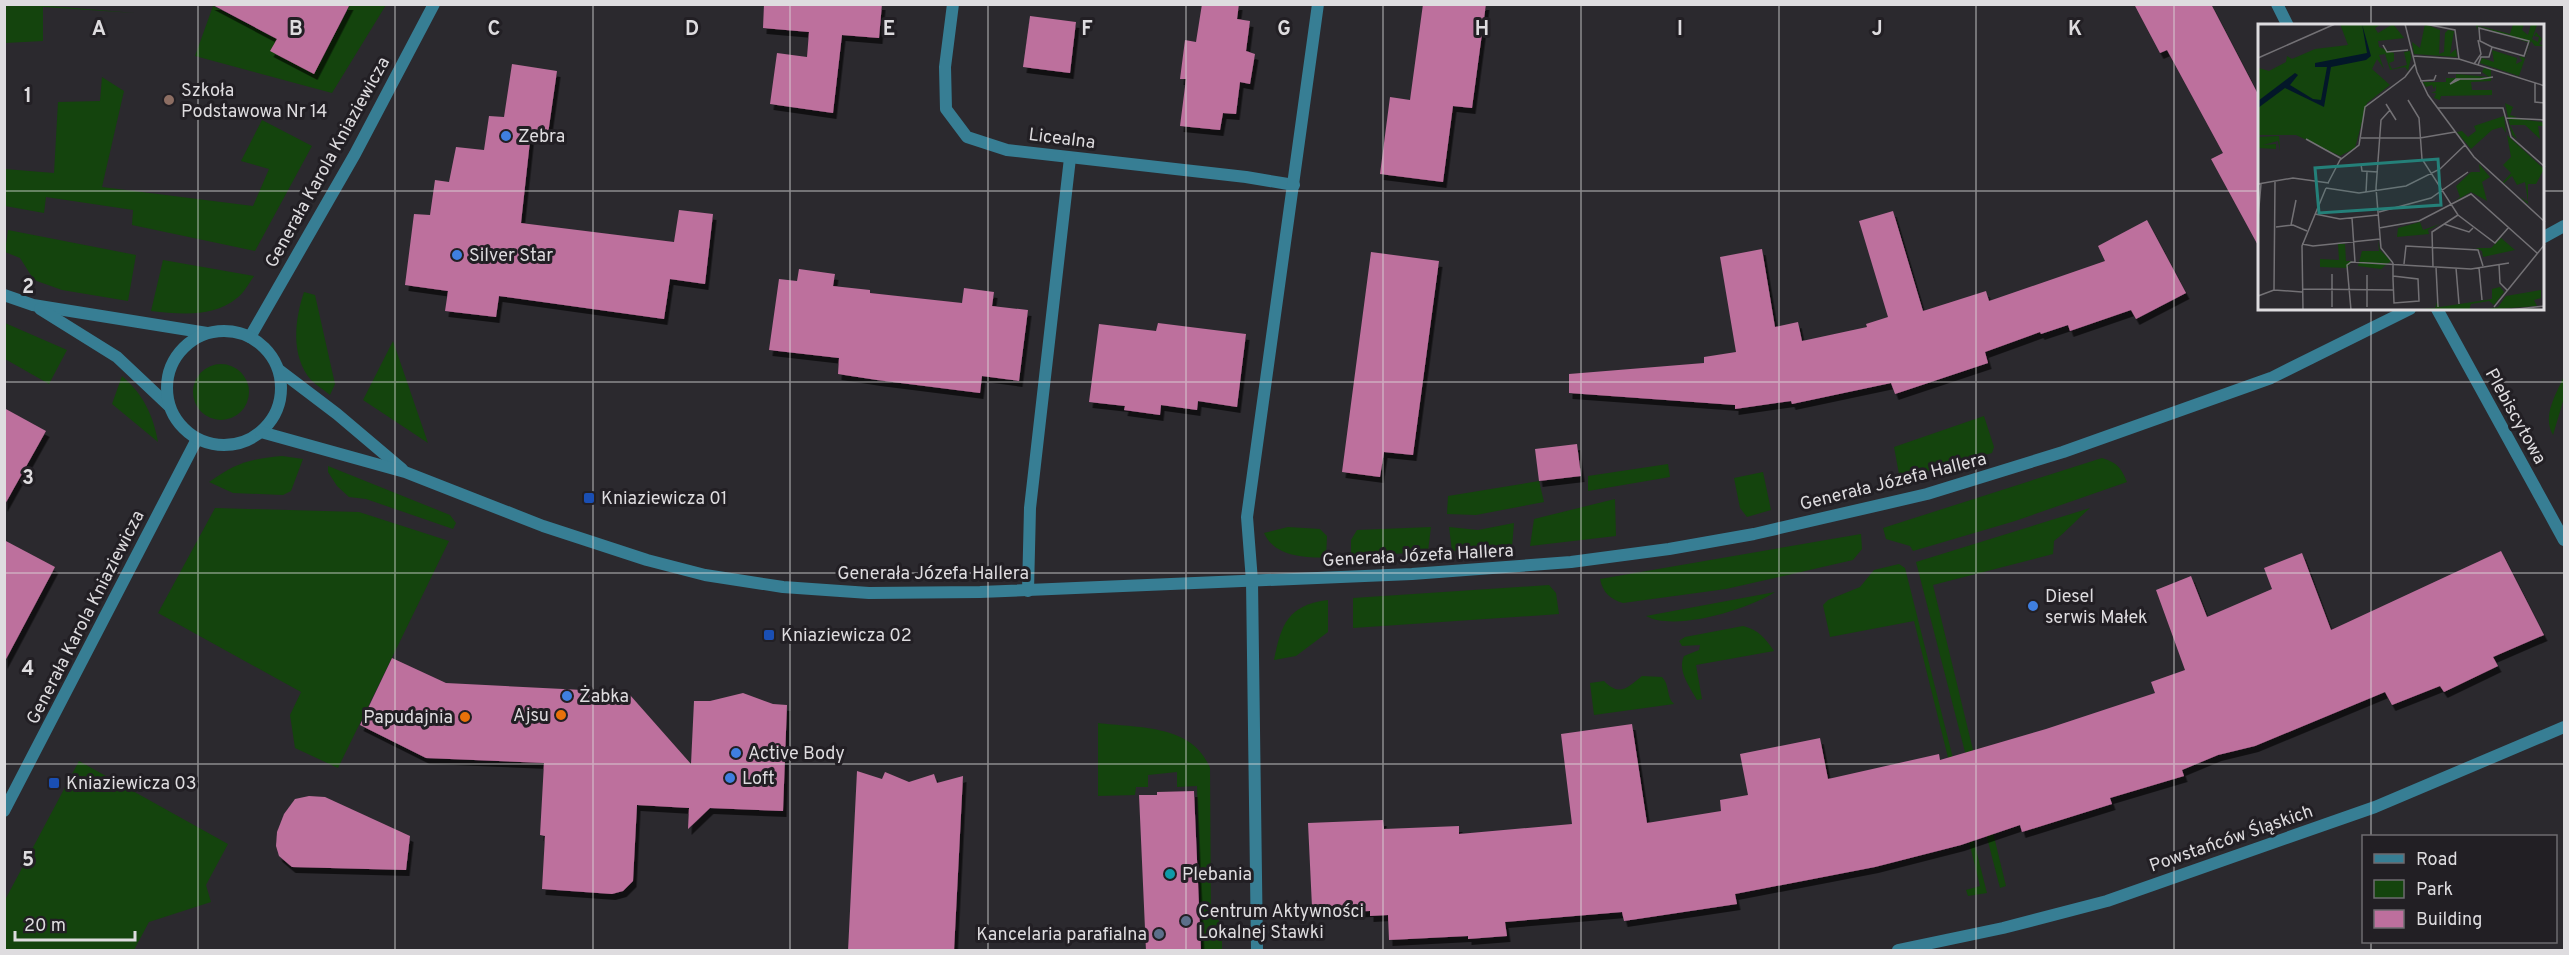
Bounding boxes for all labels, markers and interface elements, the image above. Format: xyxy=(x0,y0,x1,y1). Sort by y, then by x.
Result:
text: A xyxy=(92,17,106,43)
text: B xyxy=(289,17,303,43)
text: C xyxy=(488,17,500,43)
text: D xyxy=(685,17,699,43)
text: E xyxy=(883,17,895,43)
text: F xyxy=(1081,17,1093,43)
text: G xyxy=(1277,17,1291,43)
text: H xyxy=(1475,17,1489,43)
text: I xyxy=(1677,17,1683,43)
text: J xyxy=(1871,17,1883,43)
text: K xyxy=(2068,17,2082,43)
inset map xyxy=(2258,24,2545,310)
street label: Generała Karola Kniaziewicza xyxy=(261,53,396,272)
place label: Szkoła Podstawowa Nr 14 xyxy=(181,80,327,124)
text: 1 xyxy=(24,84,32,110)
marker: Szkoła Podstawowa Nr 14 xyxy=(162,93,176,107)
street label: Licealna xyxy=(1027,124,1097,155)
place label: Zebra xyxy=(518,126,565,149)
marker: Zebra xyxy=(499,129,513,143)
place label: Silver Star xyxy=(469,245,553,268)
marker: Silver Star xyxy=(450,248,464,262)
text: 2 xyxy=(22,275,34,301)
street label: Plebiscytowa xyxy=(2479,365,2550,469)
street label: Generała Józefa Hallera xyxy=(1798,448,1989,517)
text: 3 xyxy=(22,466,34,492)
place label: Kniaziewicza 01 xyxy=(601,488,728,511)
marker: Kniaziewicza 01 xyxy=(582,491,596,505)
street label: Generała Karola Kniaziewicza xyxy=(22,507,150,729)
street label: Generała Józefa Hallera xyxy=(1322,540,1514,573)
street label: Generała Józefa Hallera xyxy=(837,563,1029,586)
place label: Diesel serwis Małek xyxy=(2045,586,2148,630)
marker: Diesel serwis Małek xyxy=(2026,599,2040,613)
place label: Kniaziewicza 02 xyxy=(781,625,912,648)
marker: Kniaziewicza 02 xyxy=(762,628,776,642)
text: 4 xyxy=(22,657,34,683)
place label: Żabka xyxy=(579,684,629,709)
marker: Żabka xyxy=(560,689,574,703)
place label: Ajsu xyxy=(513,705,549,728)
place label: Papudajnia xyxy=(363,707,453,730)
marker: Ajsu xyxy=(554,708,568,722)
marker: Papudajnia xyxy=(458,710,472,724)
place label: Active Body xyxy=(748,743,845,766)
marker: Active Body xyxy=(729,746,743,760)
place label: Loft xyxy=(742,768,775,791)
marker: Loft xyxy=(723,771,737,785)
place label: Kniaziewicza 03 xyxy=(66,773,197,796)
marker: Kniaziewicza 03 xyxy=(47,776,61,790)
street label: Powstańców Śląskich xyxy=(2146,799,2316,878)
legend xyxy=(2362,835,2557,943)
text: 5 xyxy=(22,848,34,874)
text: Road xyxy=(2416,849,2458,872)
place label: Plebania xyxy=(1182,864,1252,887)
marker: Plebania xyxy=(1163,867,1177,881)
text: Park xyxy=(2416,879,2453,902)
place label: Centrum Aktywności Lokalnej Stawki xyxy=(1198,901,1364,945)
scale bar xyxy=(15,904,135,942)
text: Building xyxy=(2416,909,2482,932)
marker: Centrum Aktywności Lokalnej Stawki xyxy=(1179,914,1193,928)
text: 20 m xyxy=(24,915,66,938)
place label: Kancelaria parafialna xyxy=(976,924,1147,947)
marker: Kancelaria parafialna xyxy=(1152,927,1166,941)

